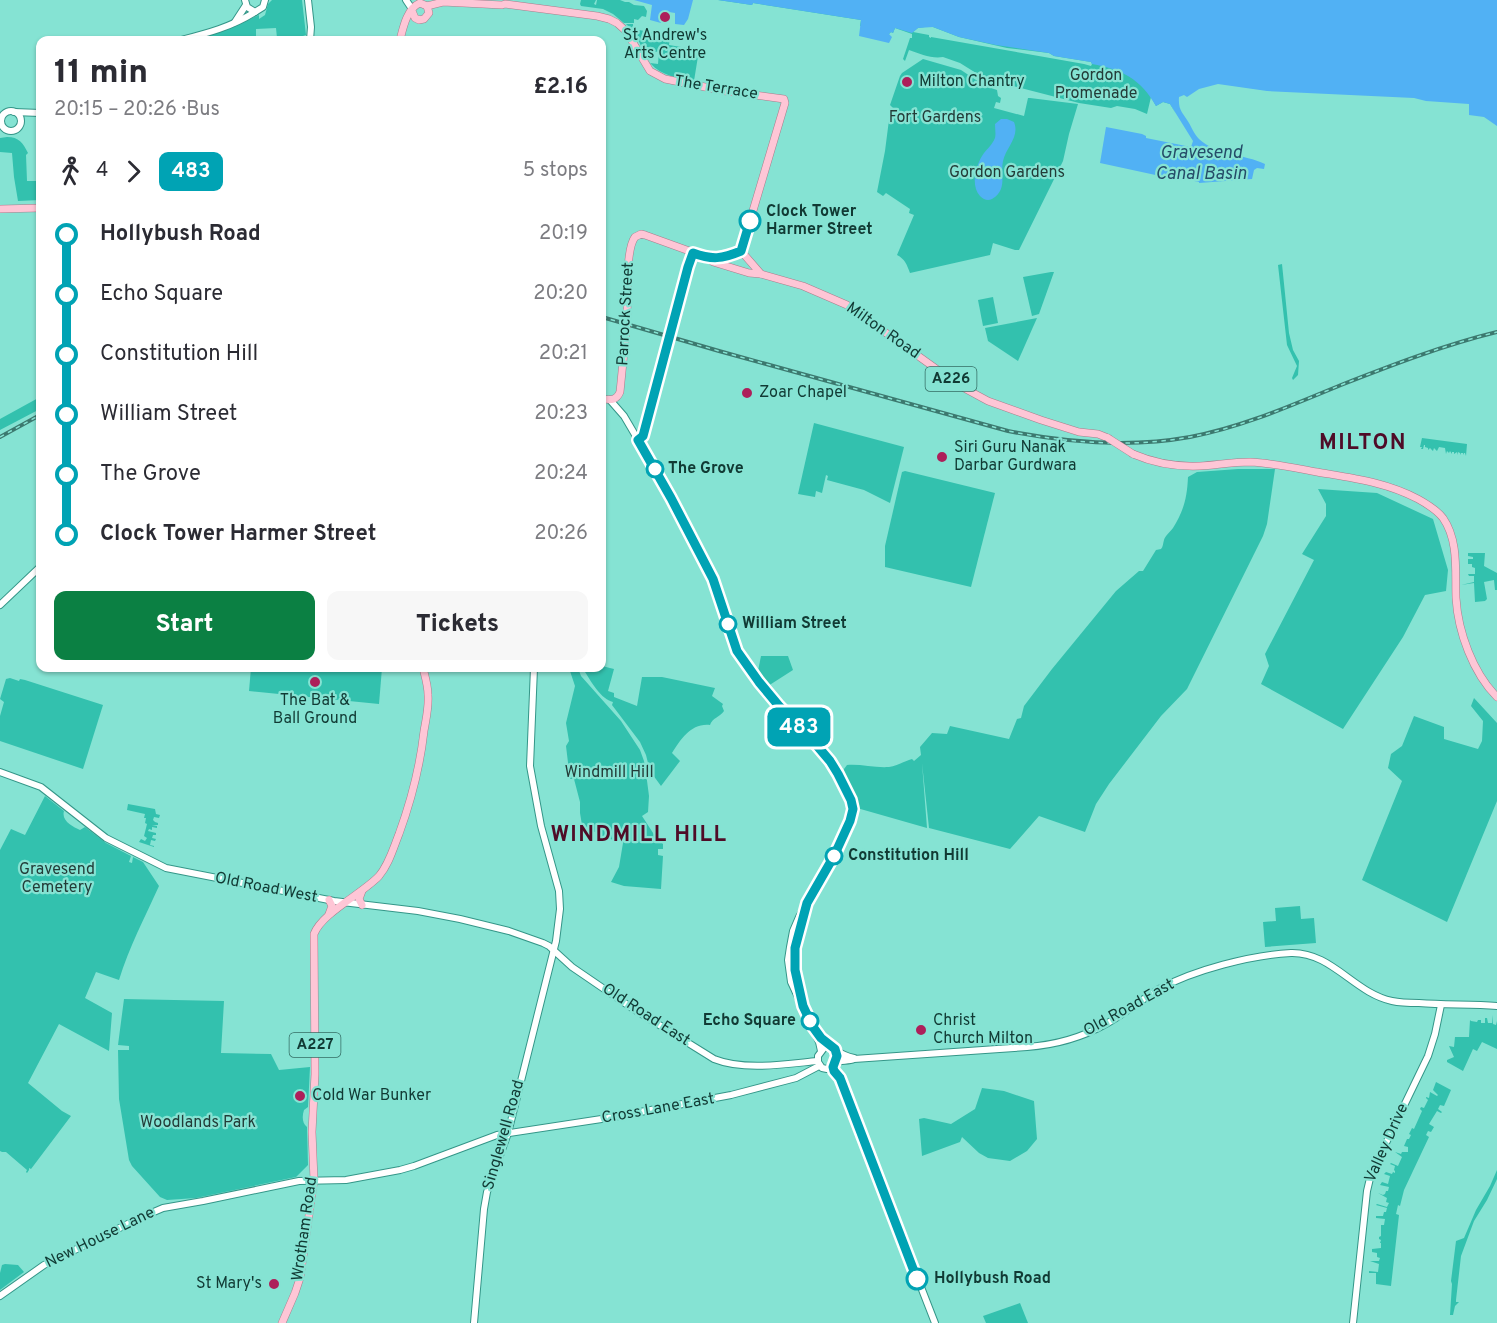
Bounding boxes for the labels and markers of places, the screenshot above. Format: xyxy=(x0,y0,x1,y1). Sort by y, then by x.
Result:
marker: St Andrew's Arts Centre xyxy=(658,10,672,24)
place label: St Andrew's Arts Centre xyxy=(623,26,707,64)
place label: Milton Chantry xyxy=(919,72,1025,92)
marker: Milton Chantry xyxy=(900,75,914,89)
place label: Clock Tower Harmer Street xyxy=(766,202,873,240)
marker: Clock Tower Harmer Street xyxy=(739,210,761,232)
place label: Zoar Chapel xyxy=(759,383,847,403)
marker: Zoar Chapel xyxy=(740,386,754,400)
place label: Siri Guru Nanak Darbar Gurdwara xyxy=(954,438,1076,476)
marker: Siri Guru Nanak Darbar Gurdwara xyxy=(935,450,949,464)
place label: The Grove xyxy=(668,459,744,479)
marker: The Grove xyxy=(646,460,664,478)
place label: William Street xyxy=(742,614,847,634)
marker: William Street xyxy=(719,615,737,633)
marker: The Bat & Ball Ground xyxy=(308,675,322,689)
place label: The Bat & Ball Ground xyxy=(273,691,357,729)
place label: Constitution Hill xyxy=(848,846,969,866)
marker: Constitution Hill xyxy=(825,847,843,865)
place label: Echo Square xyxy=(703,1011,796,1031)
place label: Christ Church Milton xyxy=(933,1011,1033,1049)
marker: Echo Square xyxy=(801,1012,819,1030)
marker: Christ Church Milton xyxy=(914,1023,928,1037)
place label: Cold War Bunker xyxy=(312,1086,431,1106)
marker: Cold War Bunker xyxy=(293,1089,307,1103)
marker: Hollybush Road xyxy=(906,1268,928,1290)
place label: Hollybush Road xyxy=(934,1269,1051,1289)
place label: St Mary's xyxy=(196,1274,262,1294)
marker: St Mary's xyxy=(267,1277,281,1291)

